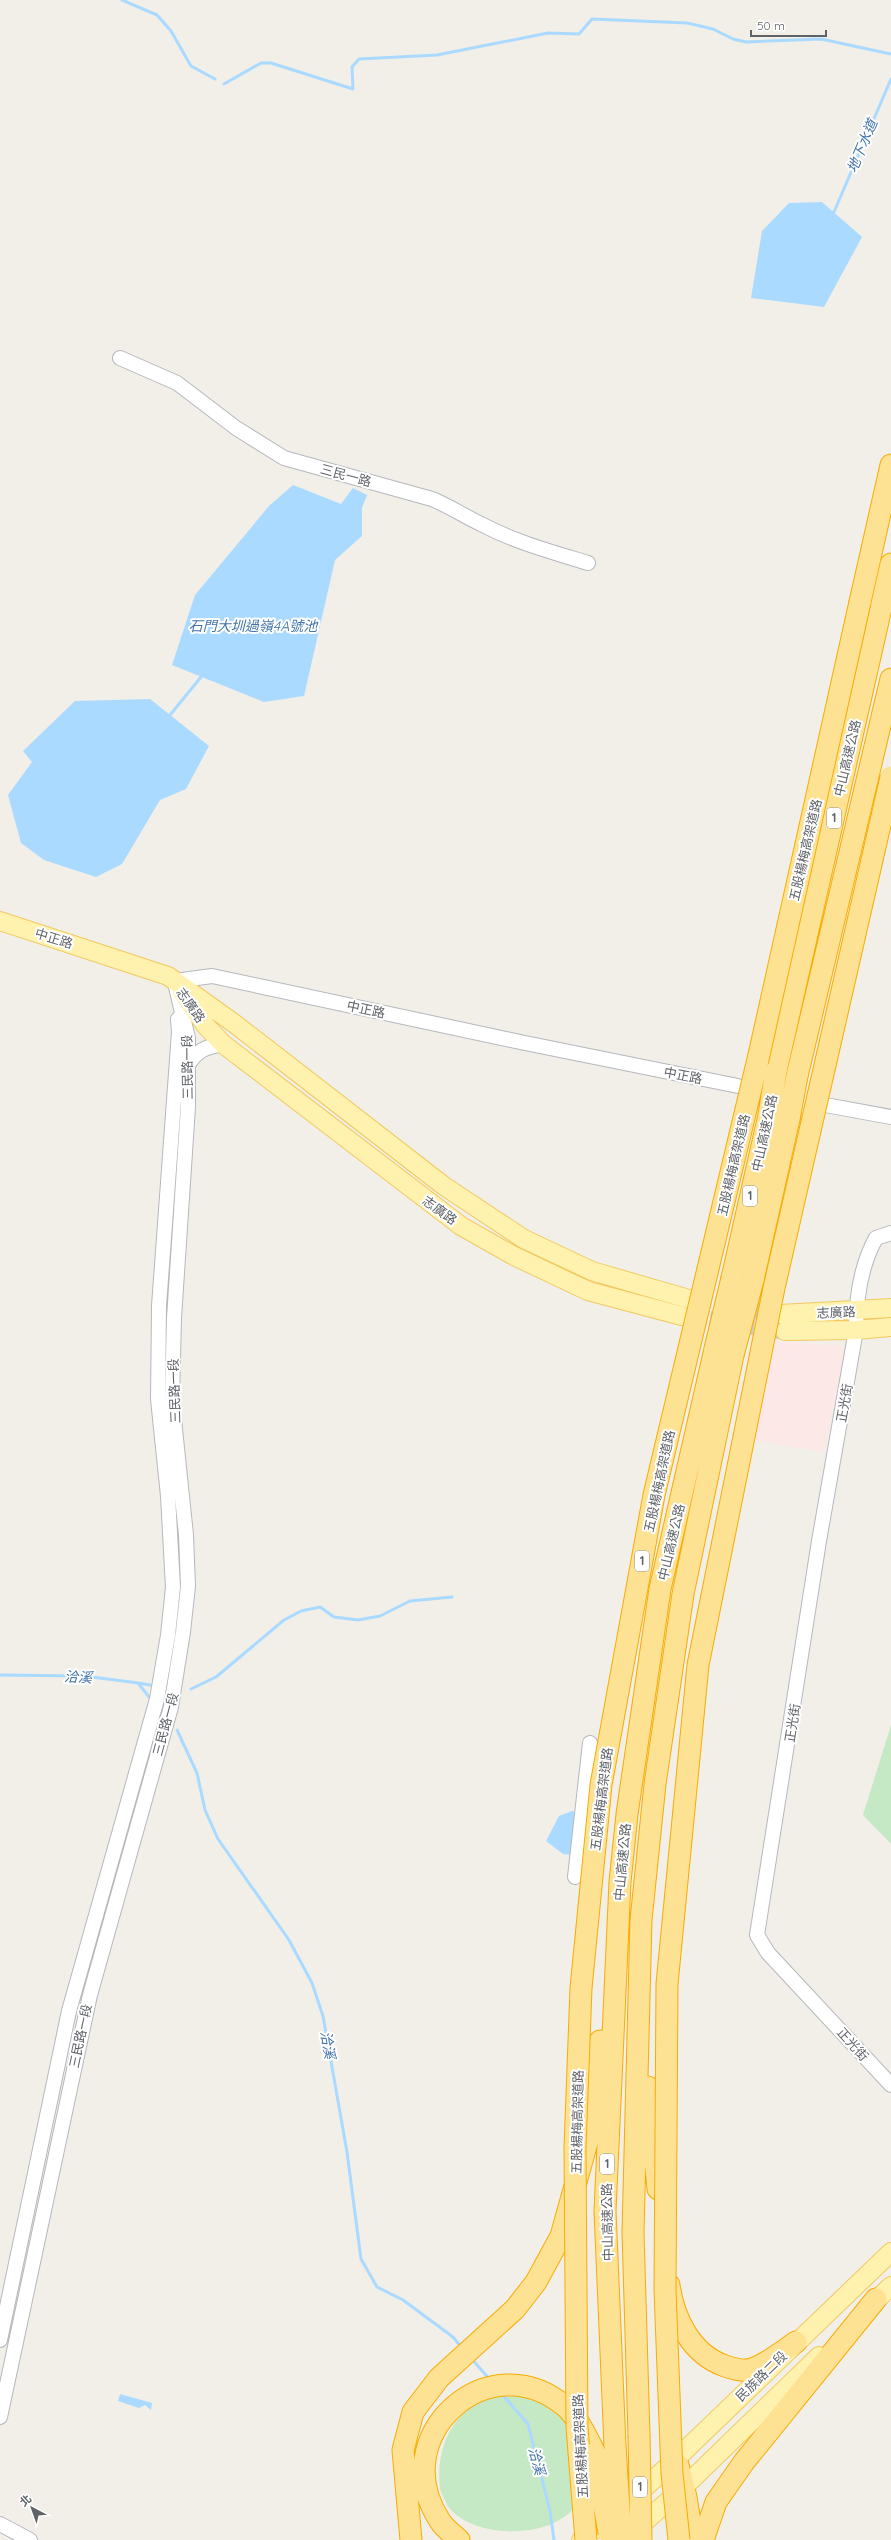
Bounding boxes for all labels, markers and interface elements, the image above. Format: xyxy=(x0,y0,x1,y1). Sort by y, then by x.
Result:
scale bar xyxy=(751,12,826,38)
text: 50 m xyxy=(757,18,785,33)
water label: 地下水道 xyxy=(843,115,882,175)
street label: 三民一路 xyxy=(319,461,373,489)
water label: 石門大圳過嶺4A號池 xyxy=(189,617,319,635)
street label: 中山高速公路 xyxy=(830,718,864,798)
street label: 五股楊梅高架道路 xyxy=(786,798,824,902)
road number: 1 xyxy=(827,808,841,828)
street label: 中正路 xyxy=(33,925,75,951)
street label: 志廣路 xyxy=(173,984,209,1026)
street label: 中正路 xyxy=(345,997,387,1021)
street label: 三民路一段 xyxy=(178,1034,196,1100)
street label: 中正路 xyxy=(662,1063,704,1087)
street label: 中山高速公路 xyxy=(748,1093,780,1173)
street label: 五股楊梅高架道路 xyxy=(714,1113,752,1217)
road number: 1 xyxy=(743,1186,757,1206)
street label: 志廣路 xyxy=(420,1192,460,1228)
street label: 志廣路 xyxy=(816,1303,856,1321)
street label: 三民路一段 xyxy=(165,1358,183,1424)
street label: 正光街 xyxy=(833,1382,855,1424)
street label: 五股楊梅高架道路 xyxy=(640,1428,678,1534)
street label: 中山高速公路 xyxy=(654,1502,688,1582)
road number: 1 xyxy=(635,1551,649,1571)
water label: 洽溪 xyxy=(64,1667,94,1687)
street label: 三民路一段 xyxy=(149,1691,181,1757)
street label: 正光街 xyxy=(781,1702,803,1744)
street label: 五股楊梅高架道路 xyxy=(587,1746,615,1852)
street label: 中山高速公路 xyxy=(611,1822,633,1902)
street label: 三民路一段 xyxy=(65,2003,95,2069)
street label: 正光街 xyxy=(834,2024,872,2064)
water label: 洽溪 xyxy=(317,2030,340,2062)
street label: 五股楊梅高架道路 xyxy=(568,2070,586,2174)
road number: 1 xyxy=(600,2154,614,2174)
street label: 中山高速公路 xyxy=(598,2183,616,2261)
street label: 民族路二段 xyxy=(732,2348,790,2404)
street label: 五股楊梅高架道路 xyxy=(569,2394,591,2498)
water label: 洽溪 xyxy=(525,2445,550,2479)
road number: 1 xyxy=(633,2477,647,2497)
north arrow xyxy=(12,2488,52,2528)
text: 北 xyxy=(17,2492,34,2509)

